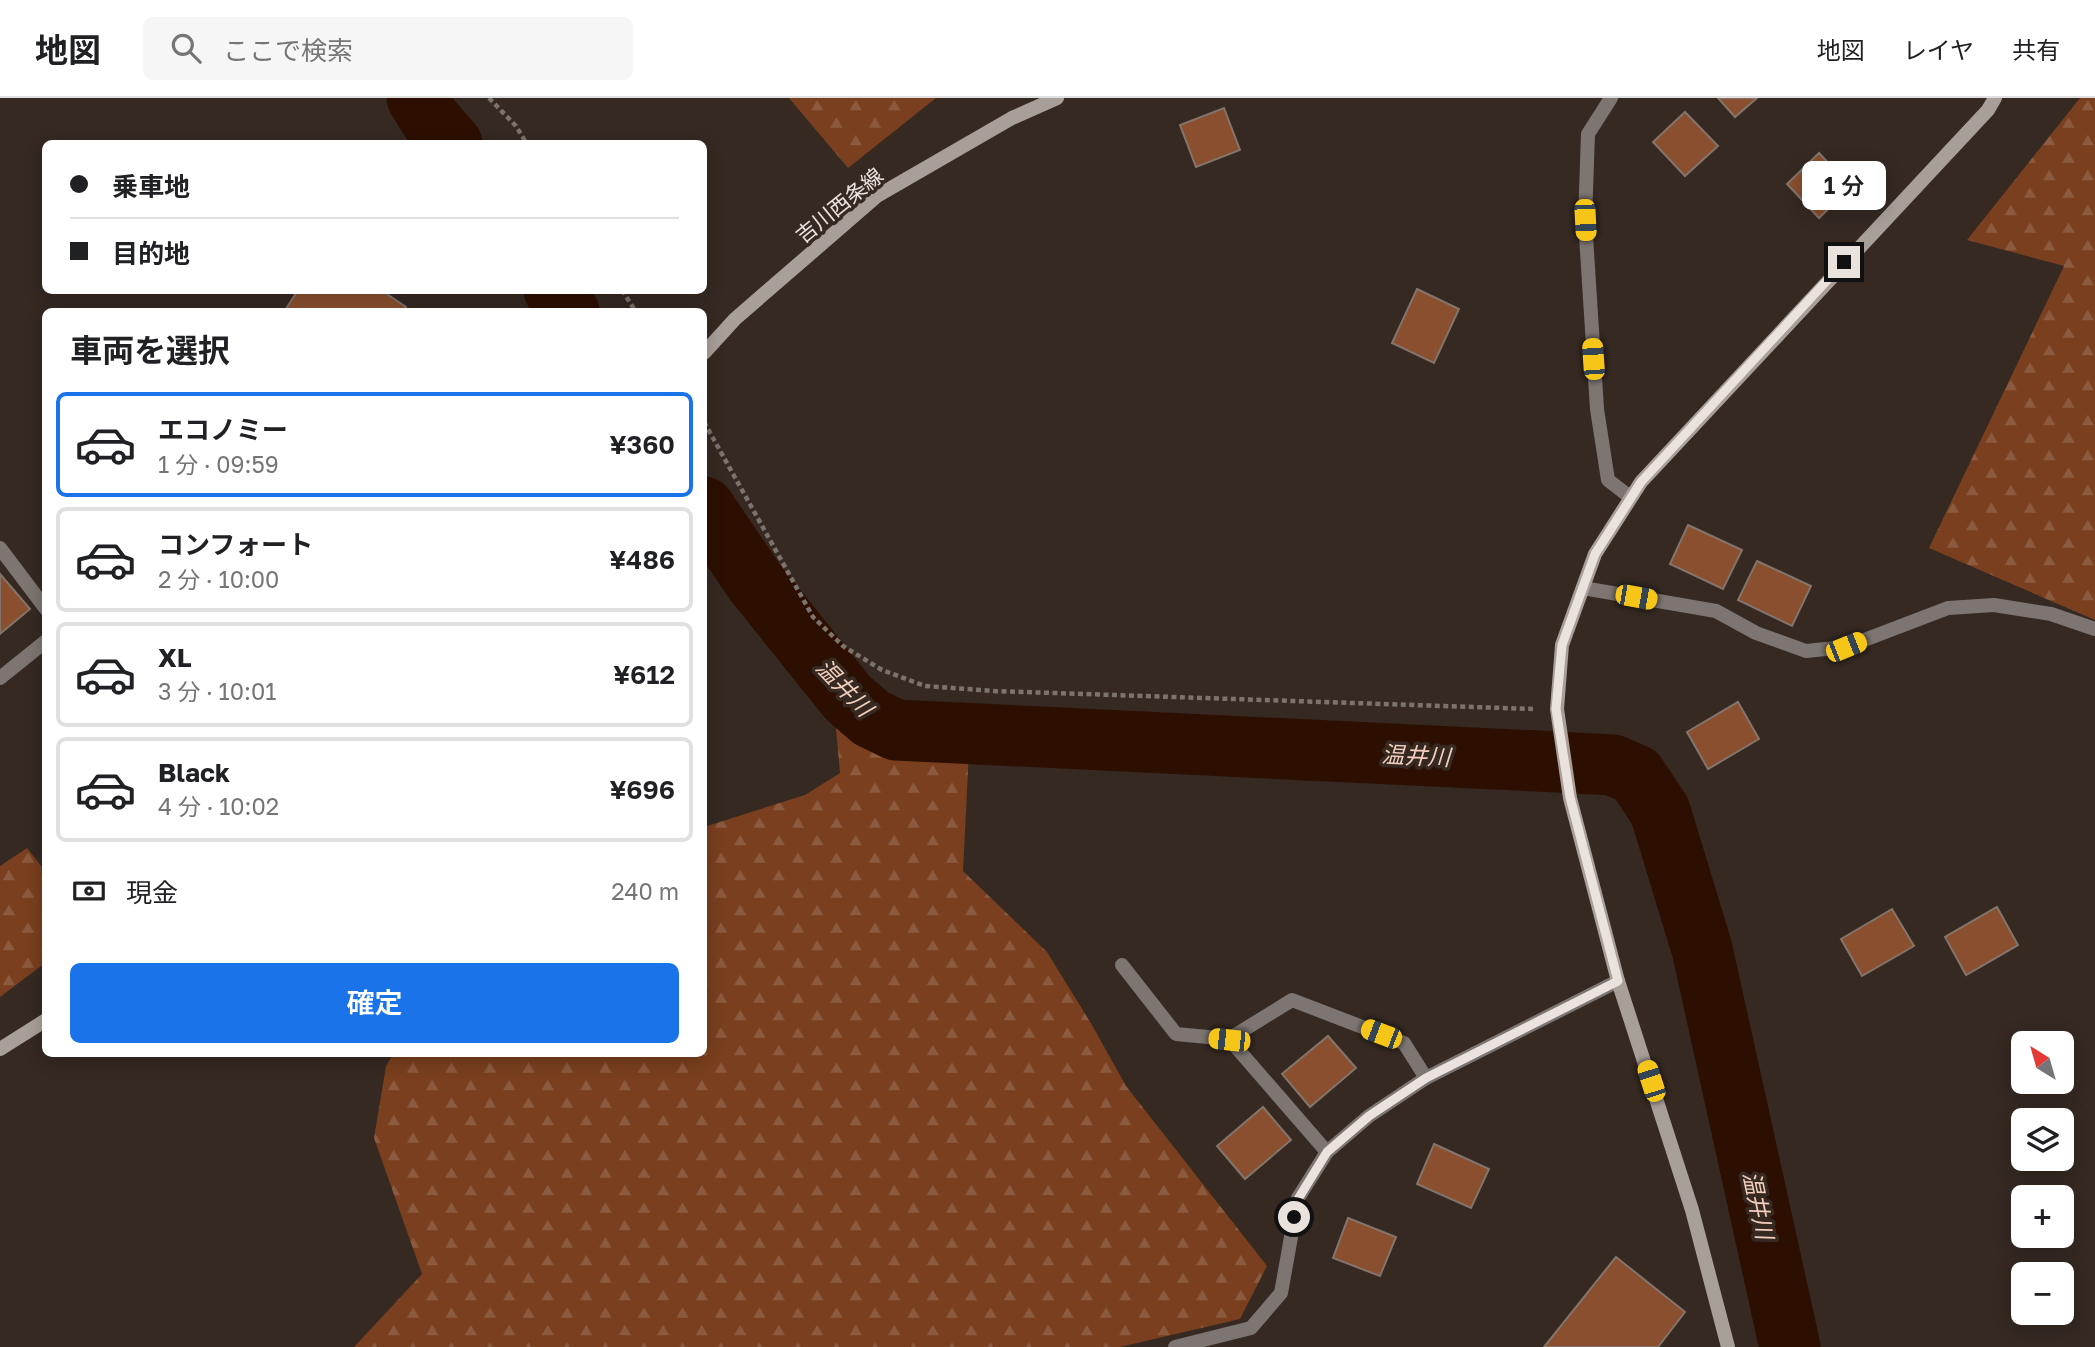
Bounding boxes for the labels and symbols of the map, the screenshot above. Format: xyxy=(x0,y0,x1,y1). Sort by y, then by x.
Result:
callout: 1 分 xyxy=(1802,160,1886,209)
street label: 吉川西条線 xyxy=(790,162,888,248)
car xyxy=(1574,198,1597,242)
route end xyxy=(1828,246,1860,278)
car xyxy=(1582,337,1605,381)
car xyxy=(1614,583,1659,611)
car xyxy=(1823,629,1870,665)
water label: 温井川 xyxy=(811,652,881,724)
water label: 温井川 xyxy=(1381,739,1454,771)
car xyxy=(1358,1017,1405,1051)
car xyxy=(1208,1027,1251,1053)
north arrow xyxy=(2011,1031,2074,1094)
car xyxy=(1635,1058,1668,1104)
water label: 温井川 xyxy=(1738,1168,1780,1245)
route start xyxy=(1278,1201,1310,1233)

